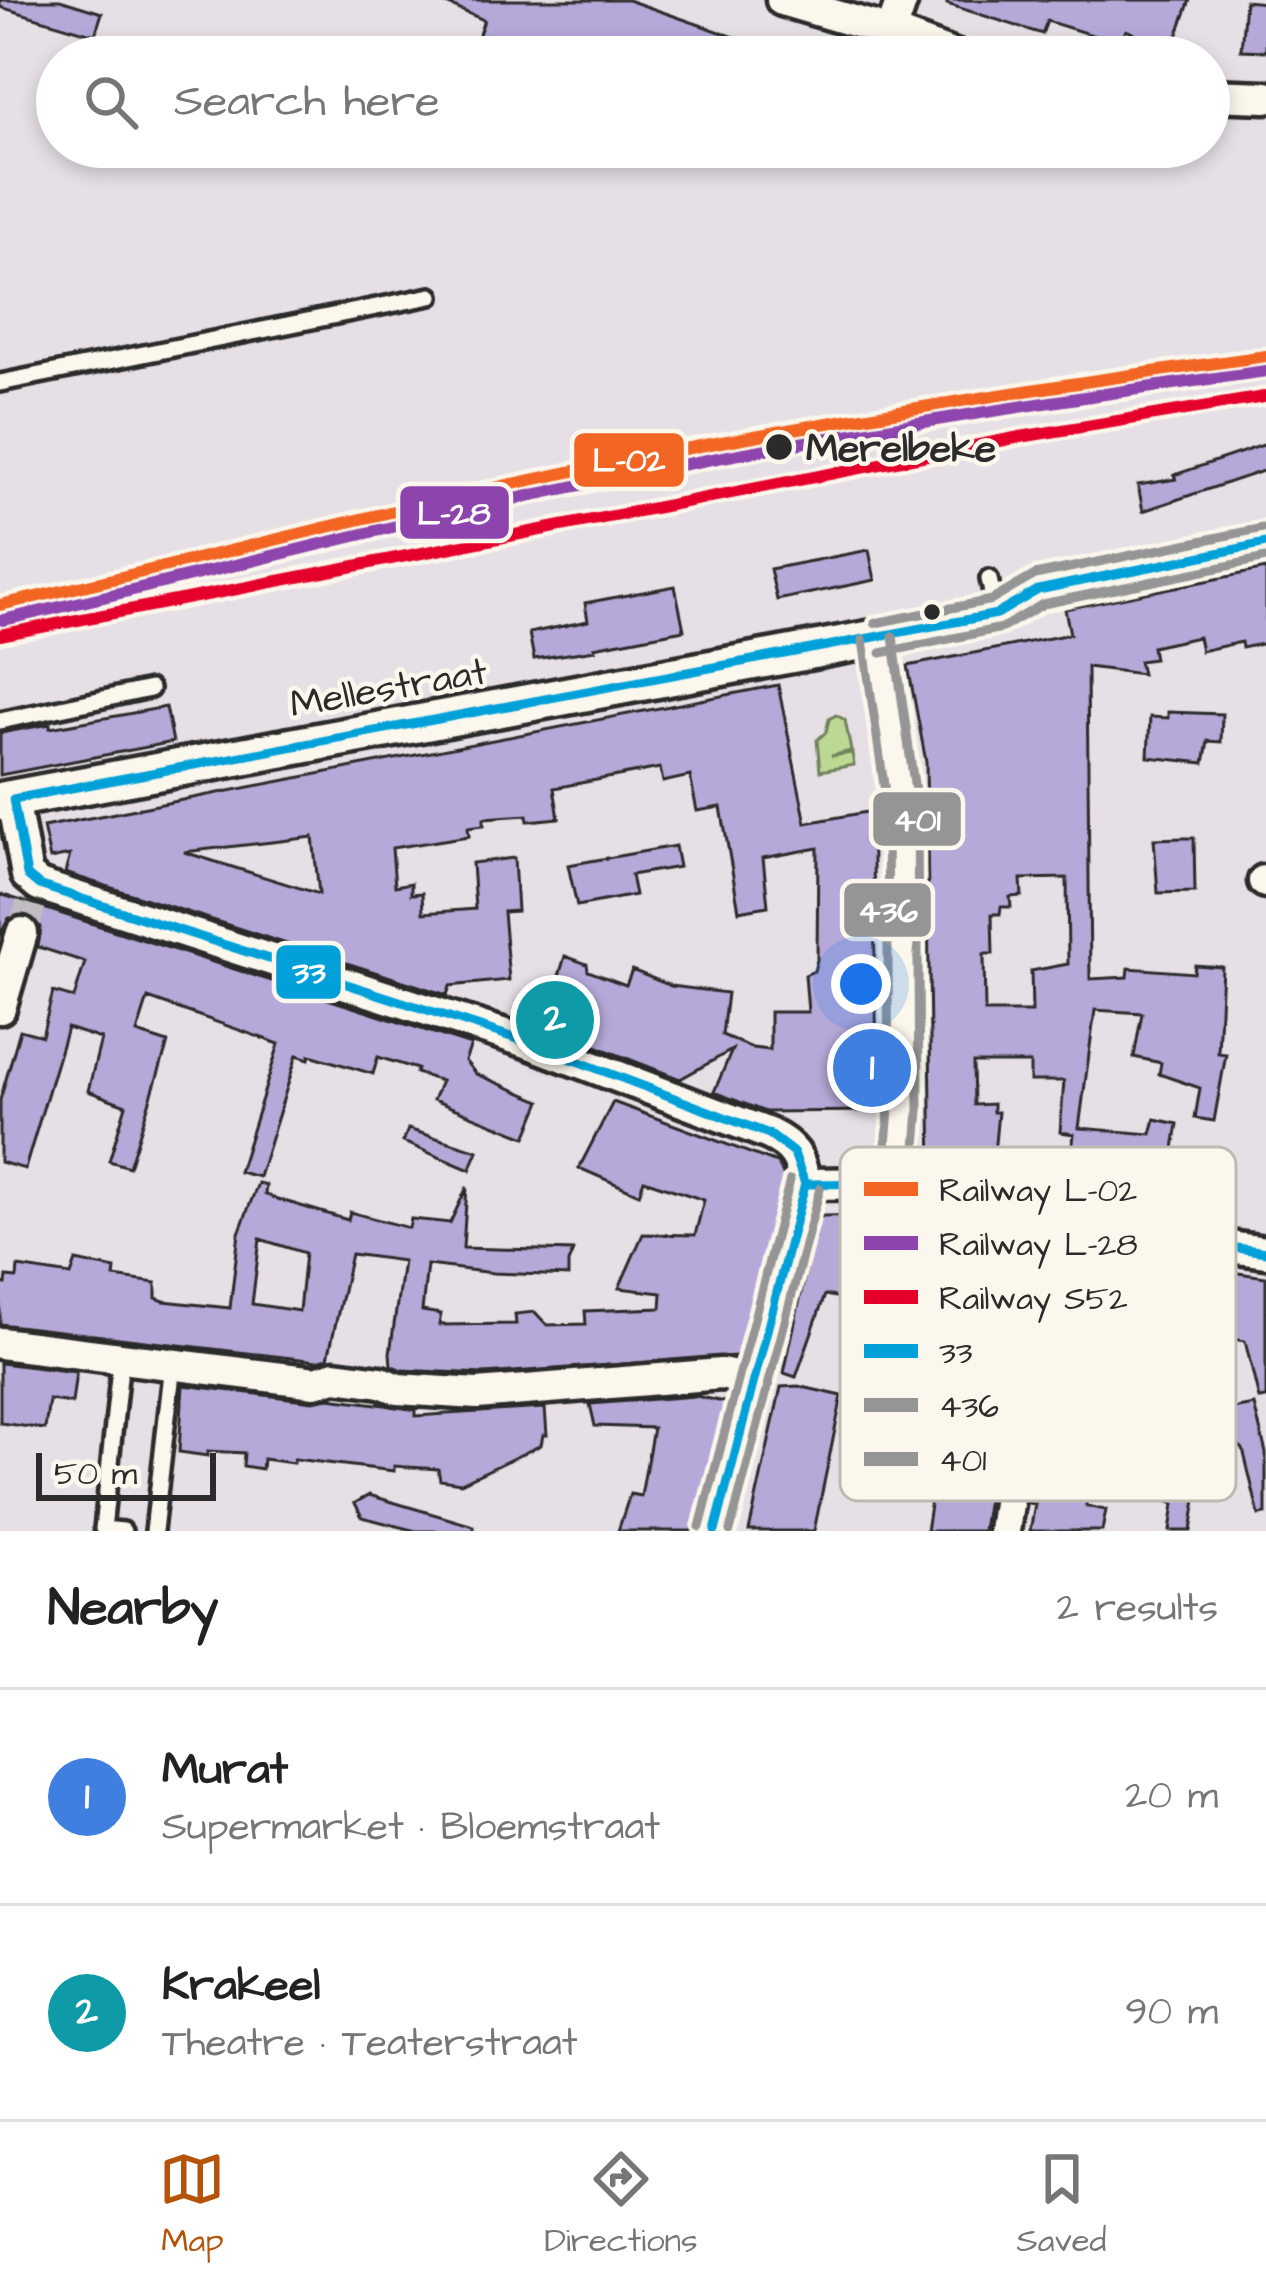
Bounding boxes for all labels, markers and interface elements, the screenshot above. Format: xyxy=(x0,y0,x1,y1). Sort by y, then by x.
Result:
search box xyxy=(36,36,1230,168)
icon: search xyxy=(78,69,144,135)
text: Search here xyxy=(174,71,440,133)
place label: Merelbeke xyxy=(806,423,996,477)
line badge: L-02 xyxy=(572,431,686,489)
marker: Merelbeke xyxy=(763,431,795,463)
text: L-02 xyxy=(593,438,666,484)
line badge: L-28 xyxy=(398,484,511,541)
text: L-28 xyxy=(417,491,491,537)
unlabelled marker xyxy=(921,601,943,623)
street label: Mellestraat xyxy=(286,645,491,733)
line badge: 401 xyxy=(871,790,963,848)
text: 401 xyxy=(893,798,942,844)
line badge: 436 xyxy=(842,881,933,939)
text: 436 xyxy=(858,889,918,935)
line badge: 33 xyxy=(274,943,343,1001)
text: 33 xyxy=(291,950,326,996)
your location xyxy=(831,954,891,1014)
pin: 2 xyxy=(516,975,594,1065)
pin: 1 xyxy=(833,1023,911,1113)
legend xyxy=(840,1147,1236,1501)
text: Railway L-02 xyxy=(939,1168,1137,1215)
text: Railway L-28 xyxy=(939,1222,1138,1269)
text: Railway S52 xyxy=(939,1276,1128,1323)
text: 33 xyxy=(939,1330,973,1376)
text: 436 xyxy=(939,1384,999,1430)
text: 401 xyxy=(939,1438,987,1484)
scale bar xyxy=(36,1447,216,1500)
text: 50 m xyxy=(54,1451,137,1497)
text: Nearby xyxy=(48,1574,218,1645)
text: 2 results xyxy=(1057,1582,1218,1636)
text: Murat xyxy=(162,1739,288,1801)
text: 1 xyxy=(85,1770,90,1824)
text: 20 m xyxy=(1125,1770,1218,1824)
text: Supermarket · Bloemstraat xyxy=(162,1801,660,1855)
text: Krakeel xyxy=(162,1955,320,2017)
text: 2 xyxy=(76,1986,98,2040)
text: 90 m xyxy=(1125,1986,1218,2040)
text: Theatre · Teaterstraat xyxy=(162,2017,578,2071)
tab: Map xyxy=(159,2146,225,2264)
tab: Directions xyxy=(544,2146,698,2264)
tab: Saved xyxy=(1017,2146,1107,2264)

